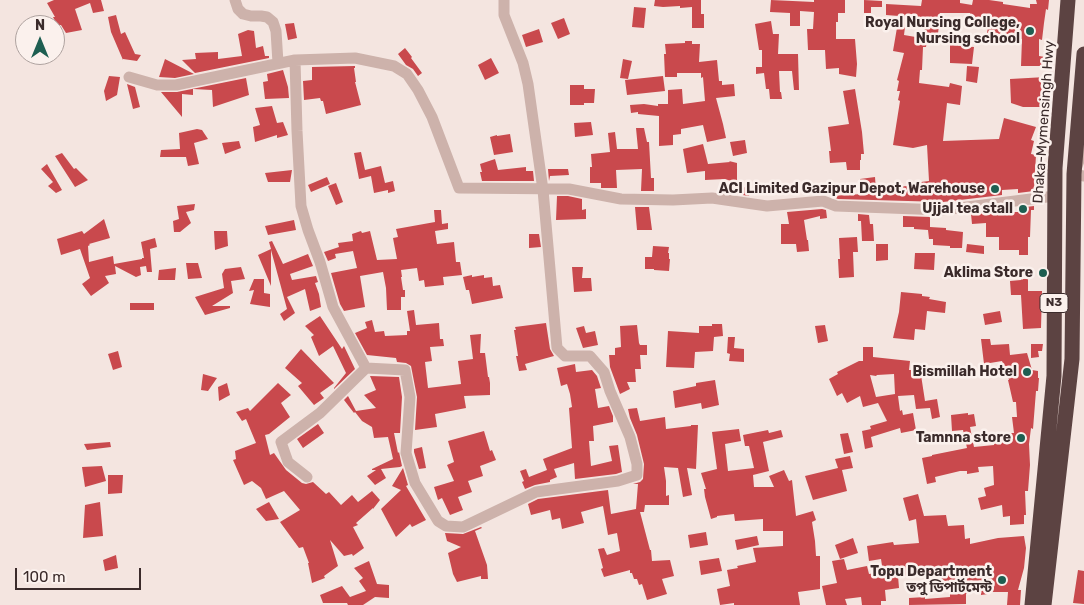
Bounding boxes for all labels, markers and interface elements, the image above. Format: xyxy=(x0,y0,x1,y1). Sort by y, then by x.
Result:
north arrow xyxy=(15,15,65,65)
place label: Royal Nursing College, Nursing school xyxy=(865,15,1020,48)
text: N xyxy=(35,17,45,34)
marker: Royal Nursing College, Nursing school xyxy=(1024,25,1036,37)
street label: Dhaka-Mymensingh Hwy xyxy=(1030,40,1058,204)
place label: ACI Limited Gazipur Depot, Warehouse xyxy=(719,181,985,197)
marker: ACI Limited Gazipur Depot, Warehouse xyxy=(989,183,1001,195)
place label: Ujjal tea stall xyxy=(922,201,1013,217)
marker: Ujjal tea stall xyxy=(1017,203,1029,215)
place label: Aklima Store xyxy=(944,265,1033,281)
marker: Aklima Store xyxy=(1037,267,1049,279)
road number: N3 xyxy=(1040,294,1068,312)
place label: Bismillah Hotel xyxy=(912,364,1017,380)
marker: Bismillah Hotel xyxy=(1021,366,1033,378)
place label: Tamnna store xyxy=(916,430,1011,446)
marker: Tamnna store xyxy=(1015,432,1027,444)
scale bar xyxy=(18,558,144,590)
place label: Topu Department তপু ডিপার্টমেন্ট xyxy=(870,564,992,596)
text: 100 m xyxy=(23,568,65,586)
marker: Topu Department তপু ডিপার্টমেন্ট xyxy=(996,574,1008,586)

